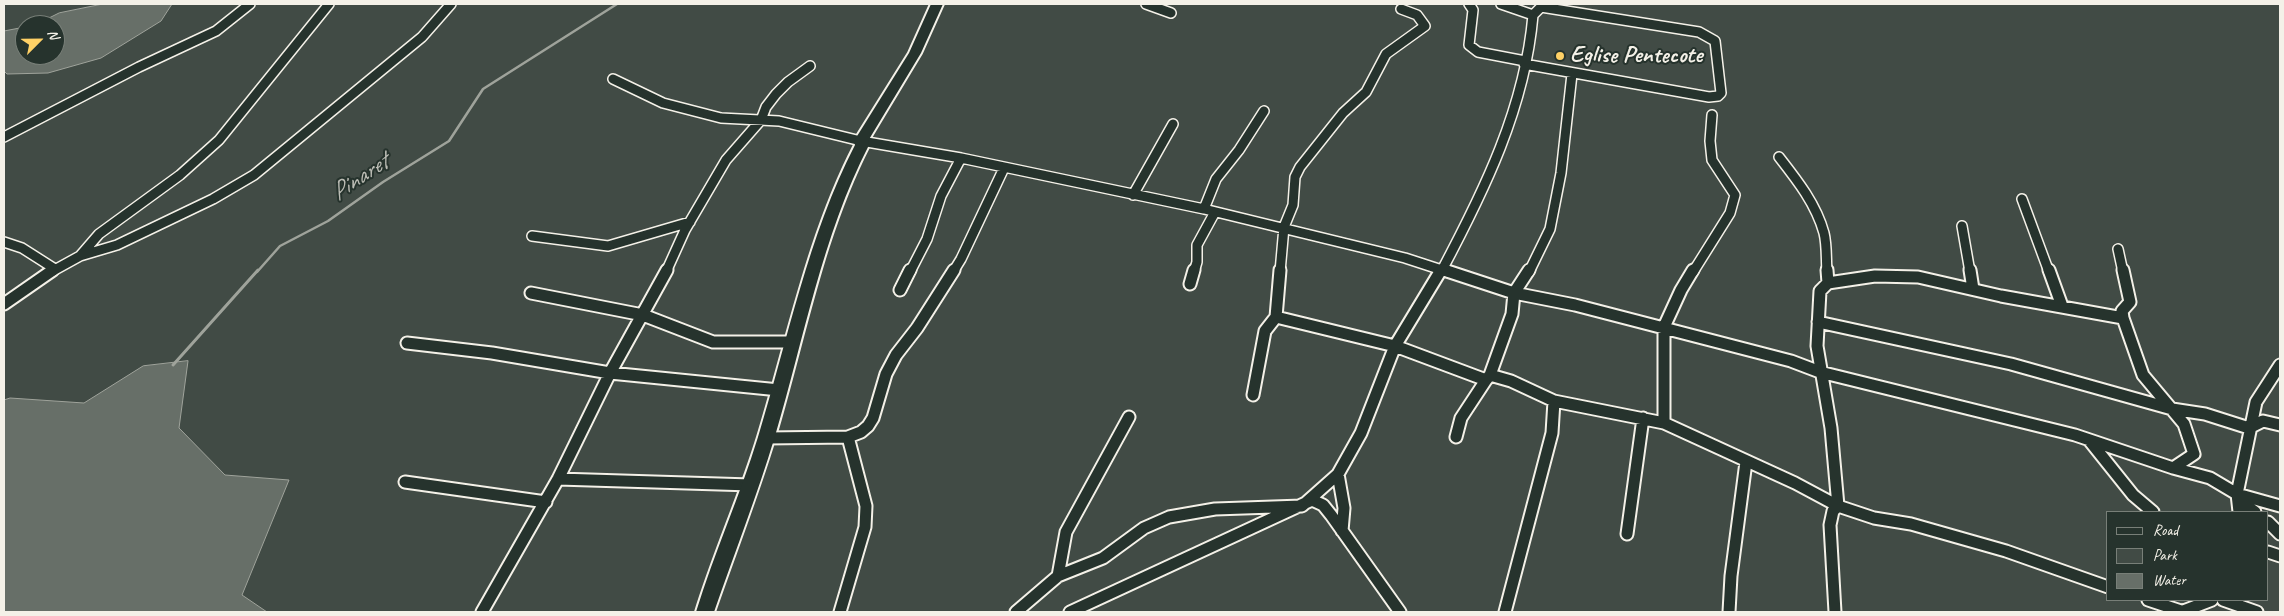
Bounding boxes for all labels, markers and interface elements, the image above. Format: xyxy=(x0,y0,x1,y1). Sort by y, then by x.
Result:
north arrow xyxy=(15,15,65,65)
text: N xyxy=(44,27,63,42)
place label: Eglise Pentecote xyxy=(1570,42,1702,70)
marker: Eglise Pentecote xyxy=(1554,50,1566,62)
water label: Pinaret xyxy=(325,148,395,208)
legend xyxy=(2106,511,2269,601)
text: Road xyxy=(2153,521,2178,540)
text: Park xyxy=(2153,546,2177,565)
text: Water xyxy=(2153,571,2186,590)

